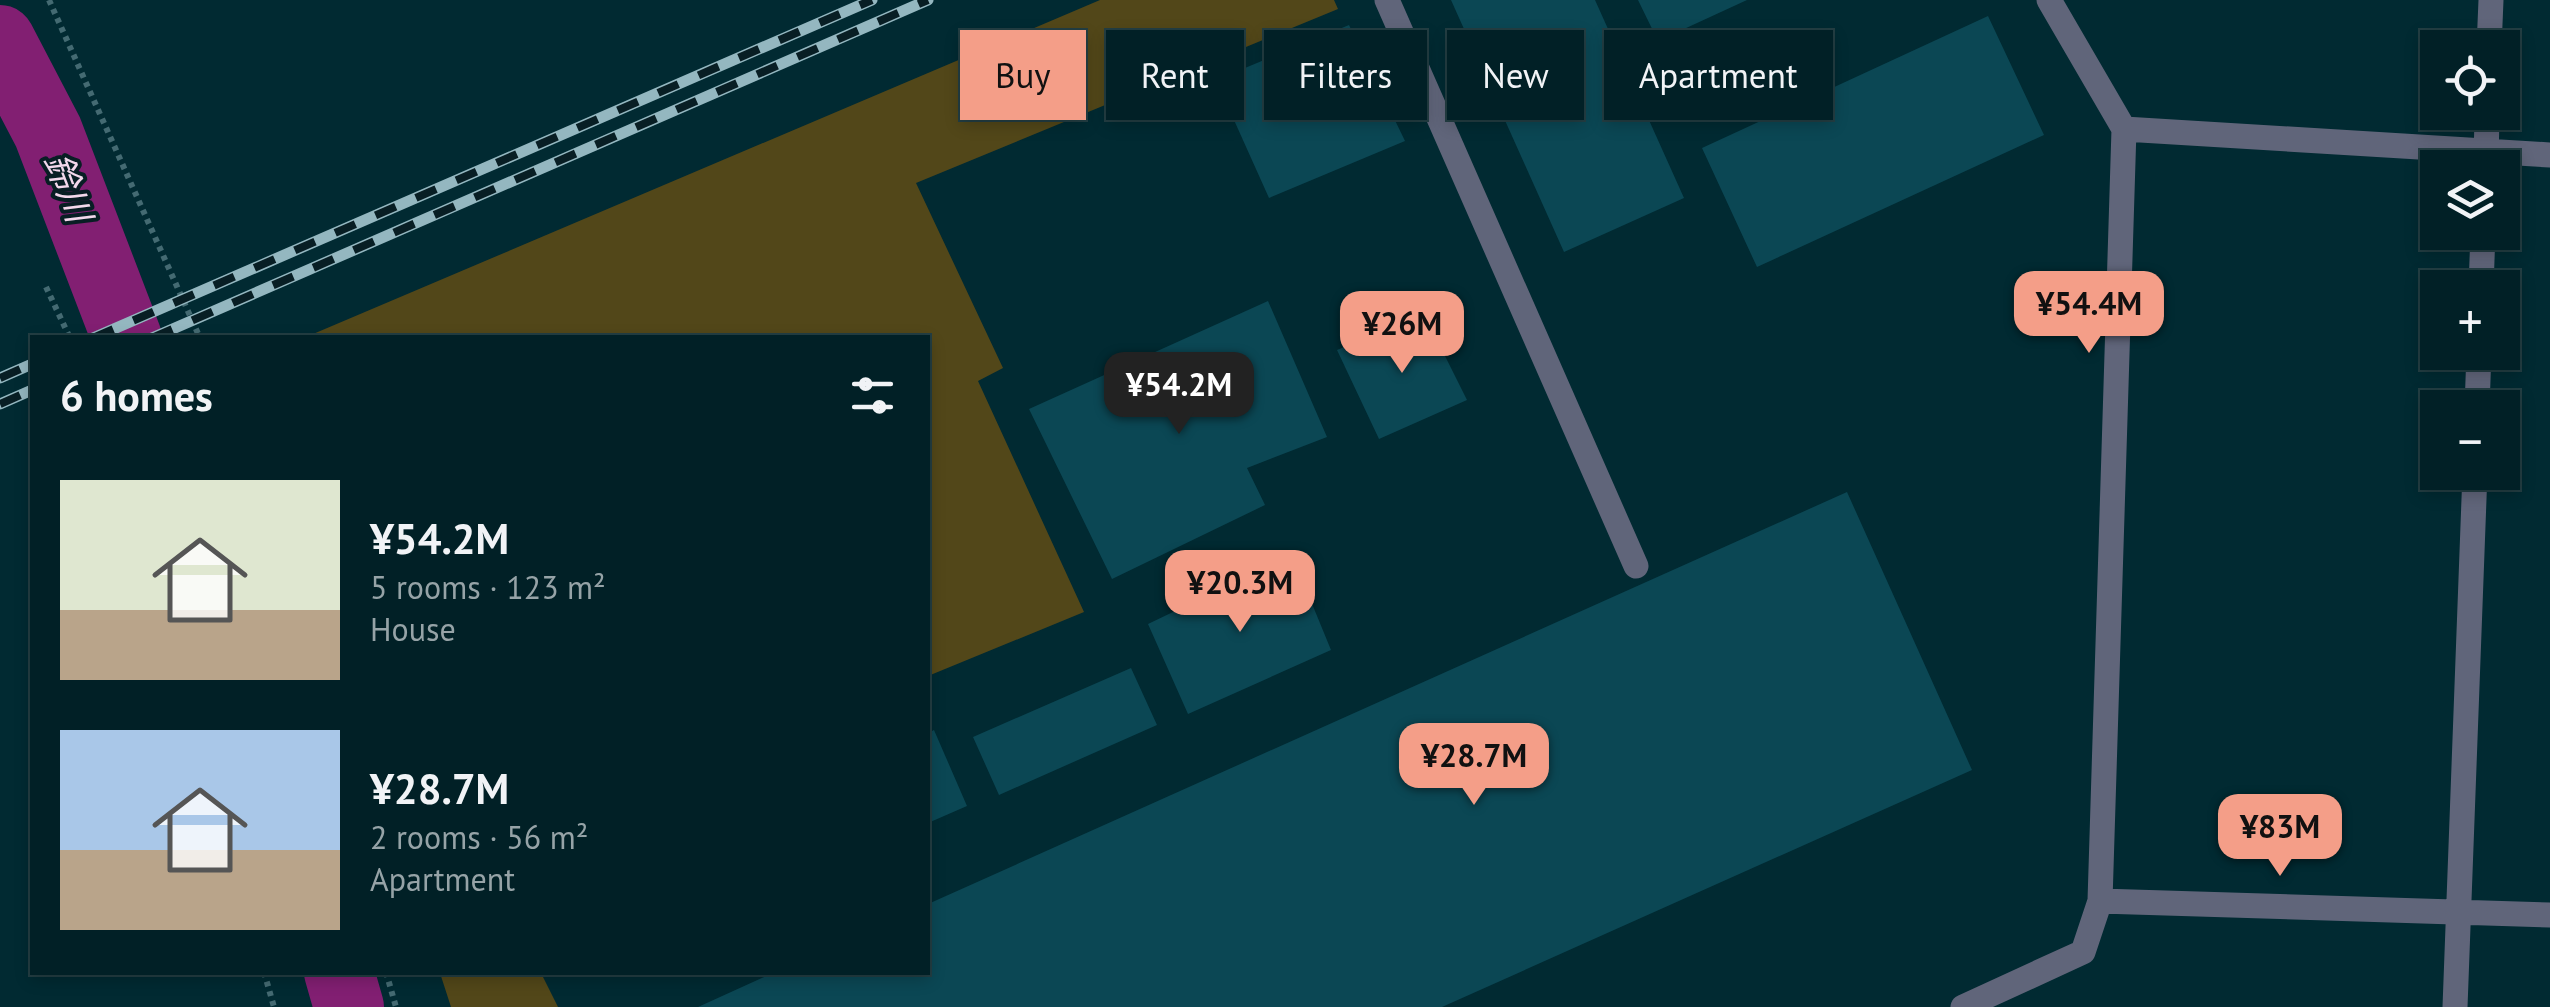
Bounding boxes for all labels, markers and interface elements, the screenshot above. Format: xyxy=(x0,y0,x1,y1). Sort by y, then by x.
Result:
chip: Buy xyxy=(960,30,1086,120)
chip: Rent xyxy=(1106,30,1244,120)
chip: Filters xyxy=(1264,30,1427,120)
chip: New xyxy=(1447,30,1584,120)
chip: Apartment xyxy=(1604,30,1833,120)
map controls xyxy=(2420,30,2520,490)
button: locate xyxy=(2420,30,2520,130)
water label: 鈴川 xyxy=(35,146,104,232)
button: layers xyxy=(2420,150,2520,250)
button: + xyxy=(2420,270,2520,370)
pin: ¥54.4M xyxy=(2008,271,2170,356)
text: ¥54.4M xyxy=(2036,282,2142,324)
pin: ¥26M xyxy=(1343,291,1461,376)
text: ¥26M xyxy=(1362,302,1442,344)
pin: ¥54.2M xyxy=(1098,352,1260,437)
text: ¥54.2M xyxy=(1126,363,1232,405)
text: 6 homes xyxy=(60,368,213,423)
icon: filters xyxy=(845,368,900,423)
button: − xyxy=(2420,390,2520,490)
text: ¥54.2M xyxy=(370,511,509,566)
icon: home xyxy=(140,520,260,640)
pin: ¥20.3M xyxy=(1159,550,1321,635)
text: ¥20.3M xyxy=(1187,561,1293,603)
text: 5 rooms · 123 m² xyxy=(370,566,606,608)
text: House xyxy=(370,608,456,650)
pin: ¥28.7M xyxy=(1393,723,1555,808)
text: ¥28.7M xyxy=(1421,734,1527,776)
text: ¥28.7M xyxy=(370,761,509,816)
icon: home xyxy=(140,770,260,890)
pin: ¥83M xyxy=(2221,794,2339,879)
text: ¥83M xyxy=(2240,805,2320,847)
text: 2 rooms · 56 m² xyxy=(370,816,588,858)
text: Apartment xyxy=(370,858,515,900)

